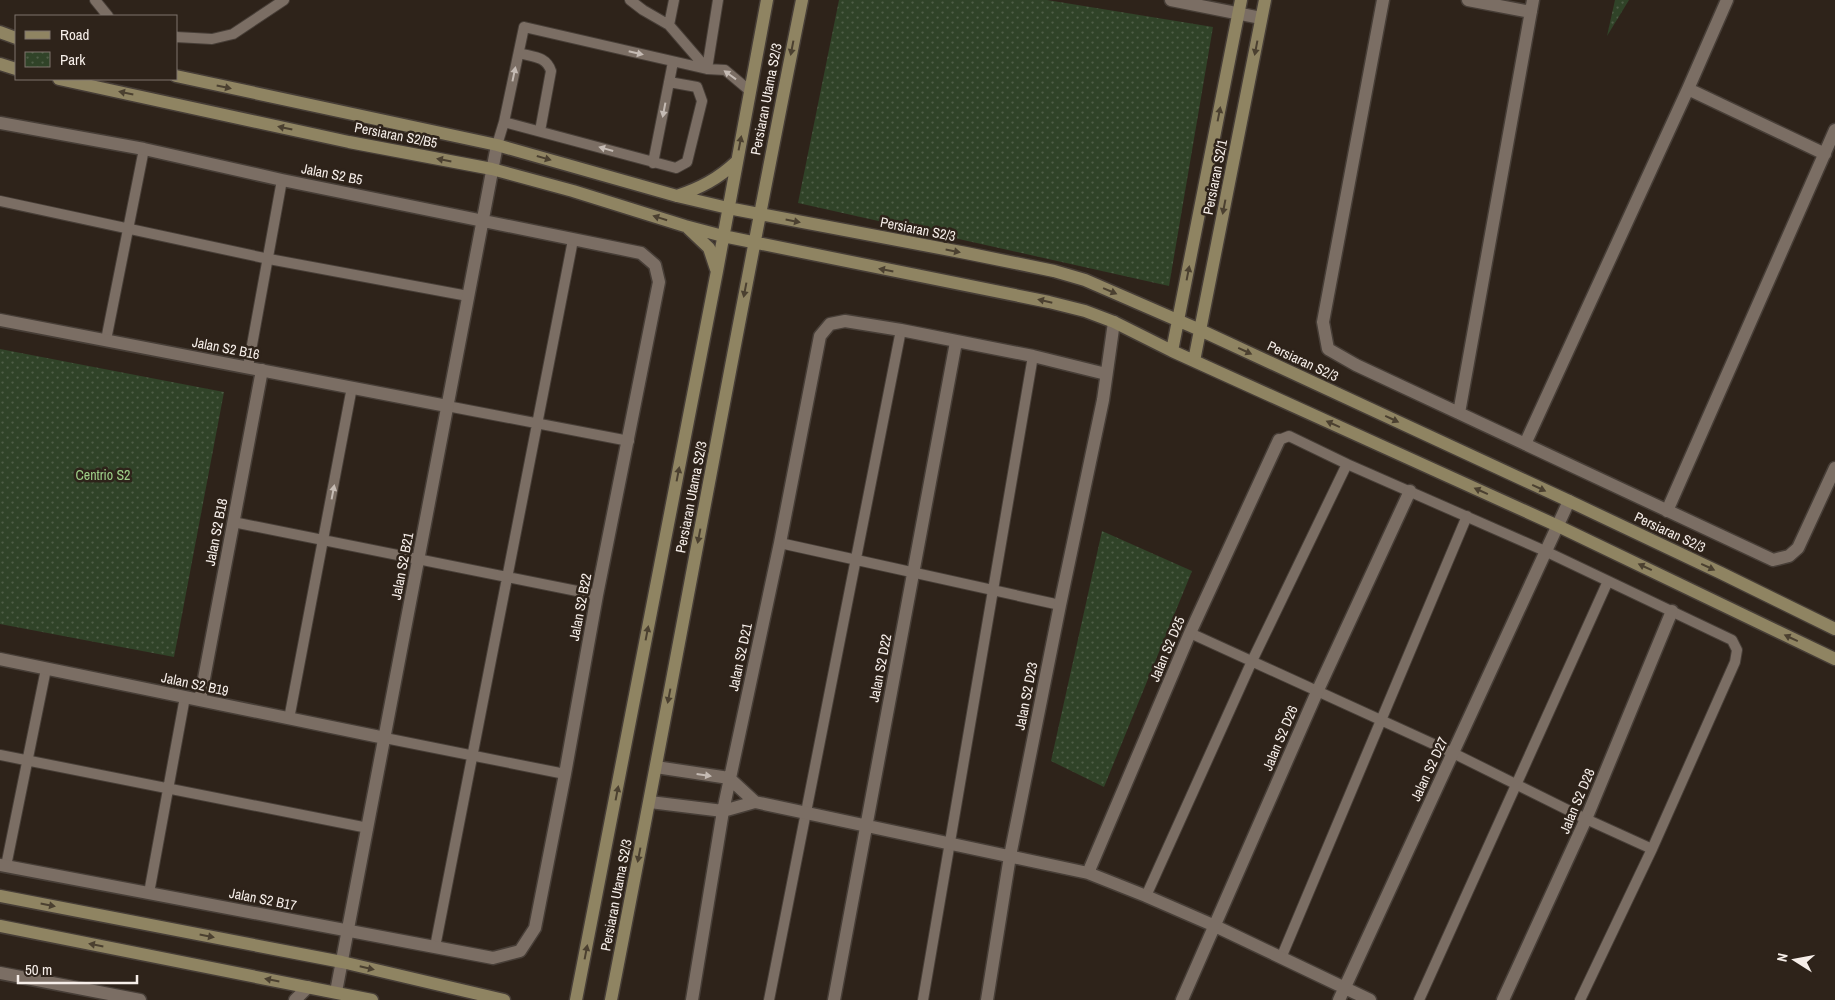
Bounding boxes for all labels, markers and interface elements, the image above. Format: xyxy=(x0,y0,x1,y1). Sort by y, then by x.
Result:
legend xyxy=(15,15,178,80)
text: Road xyxy=(60,24,89,45)
one-way arrow xyxy=(788,40,796,55)
one-way arrow xyxy=(1251,40,1259,56)
street label: Persiaran Utama S2/3 xyxy=(746,42,786,156)
text: Park xyxy=(60,49,86,70)
one-way arrow xyxy=(628,49,643,57)
one-way arrow xyxy=(511,66,519,82)
one-way arrow xyxy=(723,70,737,80)
one-way arrow xyxy=(216,83,232,91)
one-way arrow xyxy=(118,89,134,97)
one-way arrow xyxy=(659,102,667,118)
one-way arrow xyxy=(1215,106,1223,122)
street label: Persiaran S2/B5 xyxy=(353,118,439,152)
one-way arrow xyxy=(277,124,292,132)
one-way arrow xyxy=(736,136,744,151)
street label: Persiaran S2/1 xyxy=(1199,137,1231,216)
one-way arrow xyxy=(599,145,614,153)
one-way arrow xyxy=(536,155,551,163)
one-way arrow xyxy=(437,156,452,164)
street label: Jalan S2 B5 xyxy=(300,159,364,189)
one-way arrow xyxy=(1220,200,1228,216)
street label: Persiaran S2/3 xyxy=(879,213,957,245)
one-way arrow xyxy=(652,214,667,221)
one-way arrow xyxy=(786,217,801,225)
one-way arrow xyxy=(945,247,961,255)
one-way arrow xyxy=(877,265,893,273)
one-way arrow xyxy=(1184,265,1192,281)
one-way arrow xyxy=(741,283,749,298)
one-way arrow xyxy=(1103,287,1118,295)
one-way arrow xyxy=(1038,297,1053,305)
street label: Jalan S2 B16 xyxy=(191,333,261,363)
street label: Persiaran S2/3 xyxy=(1264,337,1342,385)
one-way arrow xyxy=(1238,347,1252,355)
one-way arrow xyxy=(1385,415,1399,423)
one-way arrow xyxy=(1326,420,1340,428)
street label: Persiaran Utama S2/3 xyxy=(671,440,711,554)
park label: Centrio S2 xyxy=(76,466,130,484)
one-way arrow xyxy=(674,466,682,481)
one-way arrow xyxy=(1532,483,1547,492)
one-way arrow xyxy=(329,484,337,500)
one-way arrow xyxy=(1474,487,1488,495)
street label: Jalan S2 B18 xyxy=(201,497,231,567)
street label: Persiaran S2/3 xyxy=(1631,508,1709,556)
one-way arrow xyxy=(695,528,703,544)
street label: Jalan S2 B21 xyxy=(387,530,417,601)
one-way arrow xyxy=(1638,563,1652,571)
one-way arrow xyxy=(1701,563,1715,571)
street label: Jalan S2 B22 xyxy=(565,572,595,642)
street label: Jalan S2 D25 xyxy=(1145,614,1189,684)
street label: Jalan S2 D21 xyxy=(724,621,756,693)
one-way arrow xyxy=(644,625,652,641)
street label: Jalan S2 D22 xyxy=(865,632,895,704)
one-way arrow xyxy=(1784,634,1798,642)
street label: Jalan S2 D23 xyxy=(1011,660,1041,732)
street label: Jalan S2 B19 xyxy=(160,668,230,700)
one-way arrow xyxy=(665,688,673,703)
street label: Jalan S2 D26 xyxy=(1258,703,1302,773)
street label: Jalan S2 D27 xyxy=(1406,734,1452,804)
street label: Jalan S2 D28 xyxy=(1555,766,1599,836)
one-way arrow xyxy=(696,771,712,779)
one-way arrow xyxy=(613,784,621,800)
street label: Persiaran Utama S2/3 xyxy=(596,838,636,952)
one-way arrow xyxy=(635,848,643,863)
street label: Jalan S2 B17 xyxy=(228,884,298,914)
one-way arrow xyxy=(40,902,56,910)
one-way arrow xyxy=(200,933,216,941)
north arrow xyxy=(1770,935,1820,985)
one-way arrow xyxy=(88,941,103,949)
one-way arrow xyxy=(582,944,590,960)
scale bar xyxy=(18,952,136,984)
text: N xyxy=(1773,952,1792,963)
text: 50 m xyxy=(25,959,52,980)
one-way arrow xyxy=(359,964,374,972)
one-way arrow xyxy=(264,975,280,983)

